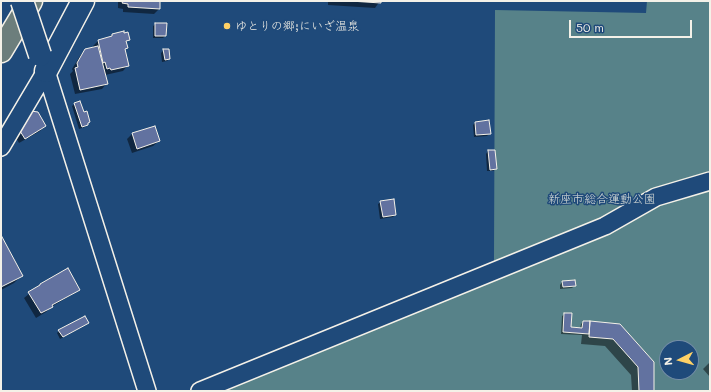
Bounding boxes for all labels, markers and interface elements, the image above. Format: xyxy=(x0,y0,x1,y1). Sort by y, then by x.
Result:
scale bar xyxy=(571,12,694,38)
place label: ゆとりの郷;にいざ温泉 xyxy=(235,19,359,33)
text: 50 m xyxy=(576,19,604,35)
marker: ゆとりの郷;にいざ温泉 xyxy=(222,21,232,31)
park label: 新座市総合運動公園 xyxy=(548,192,656,206)
north arrow xyxy=(659,340,699,380)
text: N xyxy=(660,356,675,366)

